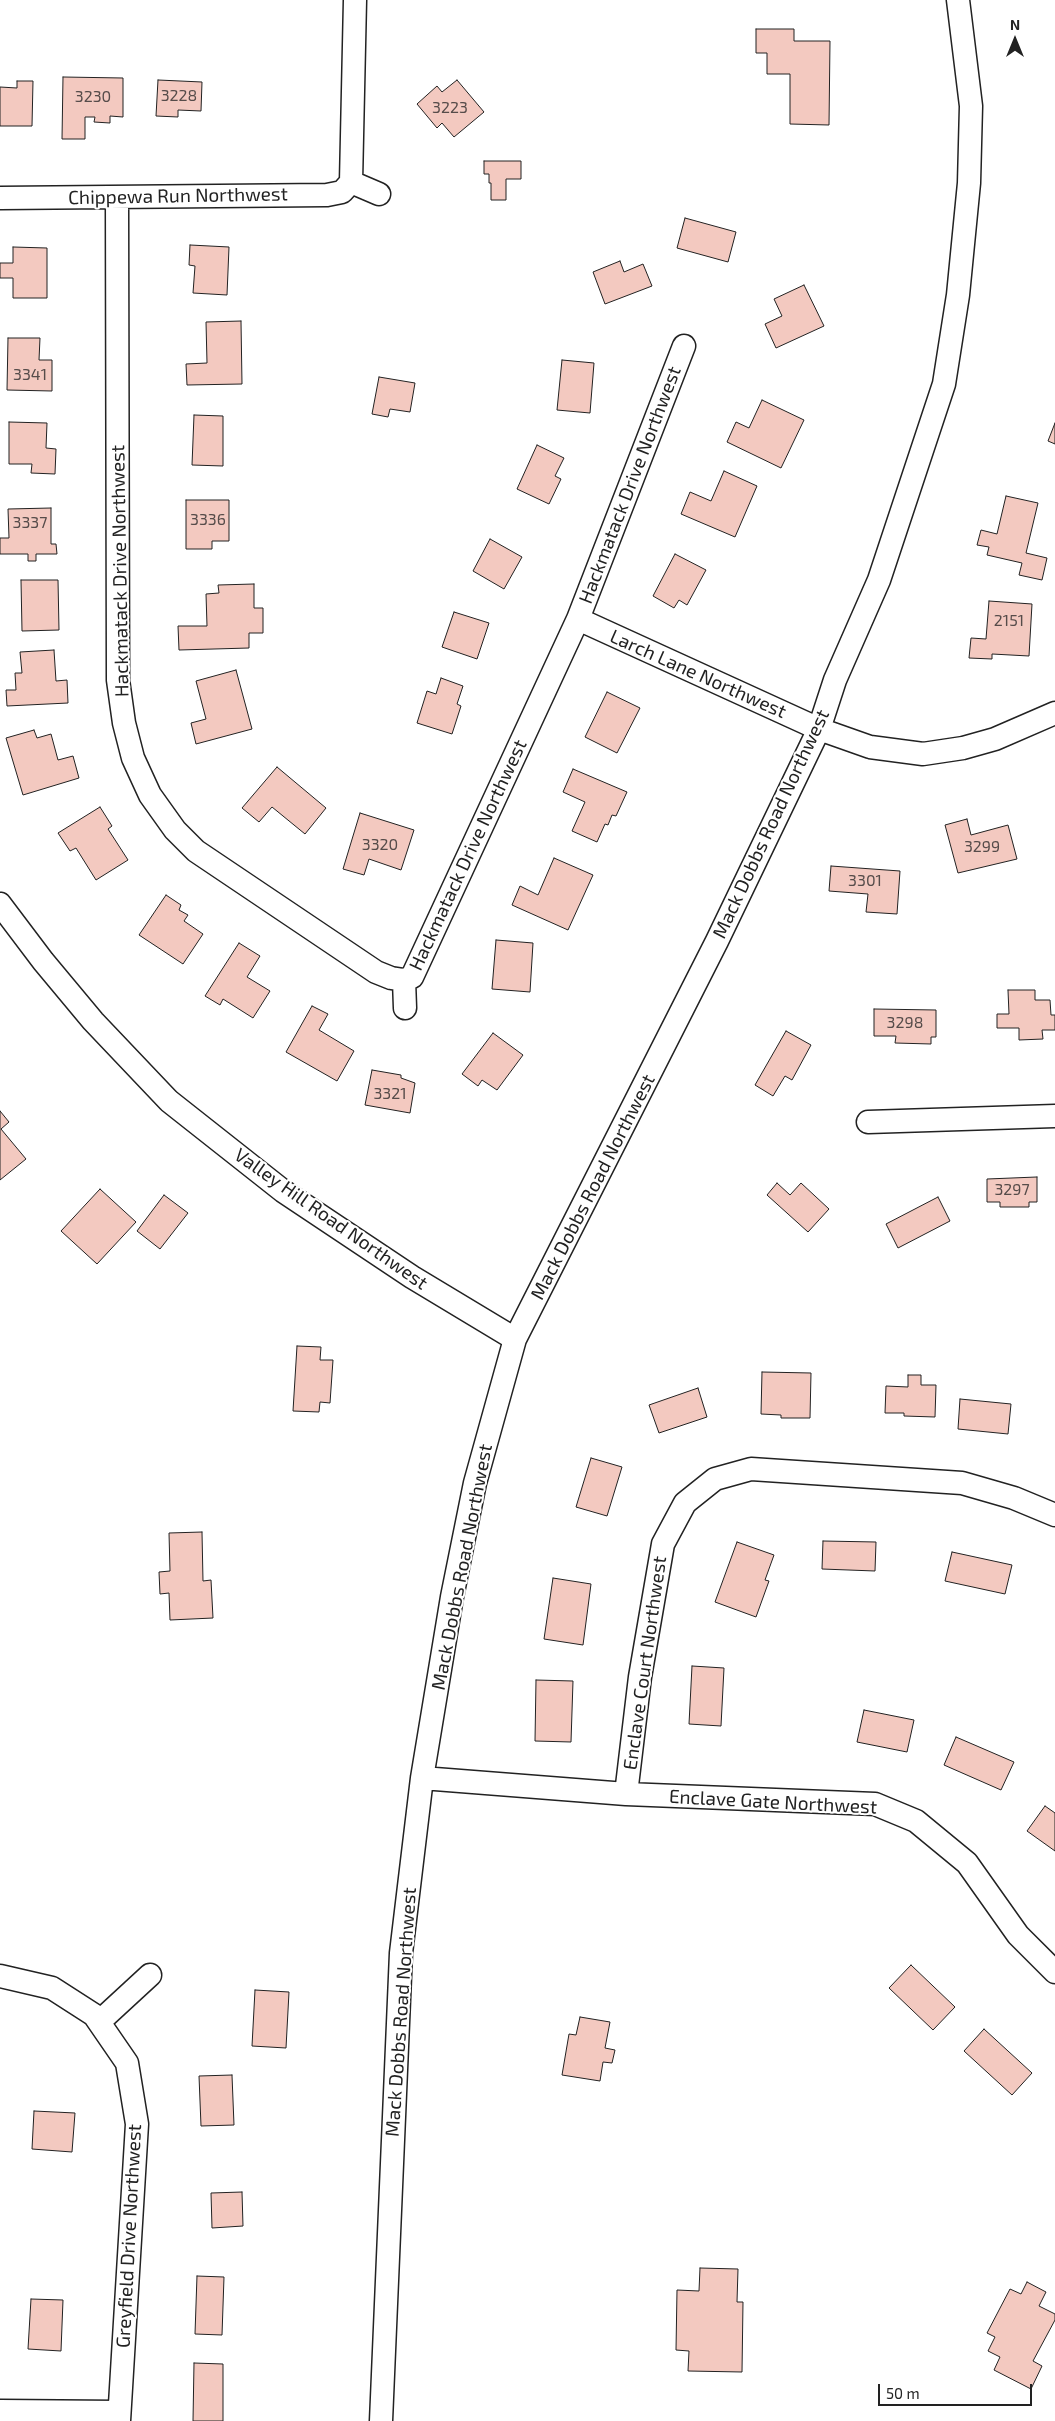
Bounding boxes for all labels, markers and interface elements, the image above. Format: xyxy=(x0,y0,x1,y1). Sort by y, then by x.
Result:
north arrow xyxy=(990,15,1040,65)
text: N xyxy=(1010,16,1020,33)
house number: 3228 xyxy=(161,86,197,106)
house number: 3230 xyxy=(75,87,111,107)
house number: 3223 xyxy=(432,98,468,118)
street label: Chippewa Run Northwest xyxy=(68,183,288,209)
street label: Hackmatack Drive Northwest xyxy=(574,363,686,607)
house number: 3341 xyxy=(13,365,47,385)
street label: Hackmatack Drive Northwest xyxy=(106,445,134,697)
house number: 3336 xyxy=(190,510,226,530)
house number: 3337 xyxy=(13,513,47,533)
house number: 2151 xyxy=(994,611,1024,631)
street label: Larch Lane Northwest xyxy=(606,625,790,723)
street label: Mack Dobbs Road Northwest xyxy=(708,706,834,942)
street label: Hackmatack Drive Northwest xyxy=(404,736,532,974)
house number: 3320 xyxy=(362,835,398,855)
house number: 3299 xyxy=(964,837,1000,857)
house number: 3301 xyxy=(848,871,882,891)
house number: 3298 xyxy=(887,1013,923,1033)
street label: Mack Dobbs Road Northwest xyxy=(526,1070,660,1304)
house number: 3321 xyxy=(373,1084,407,1104)
street label: Valley Hill Road Northwest xyxy=(230,1143,432,1295)
house number: 3297 xyxy=(994,1180,1030,1200)
street label: Mack Dobbs Road Northwest xyxy=(427,1442,497,1692)
street label: Enclave Court Northwest xyxy=(619,1555,671,1771)
street label: Enclave Gate Northwest xyxy=(668,1785,878,1819)
street label: Mack Dobbs Road Northwest xyxy=(381,1886,421,2138)
street label: Greyfield Drive Northwest xyxy=(112,2124,146,2348)
scale bar xyxy=(880,2374,1034,2406)
text: 50 m xyxy=(886,2384,920,2402)

